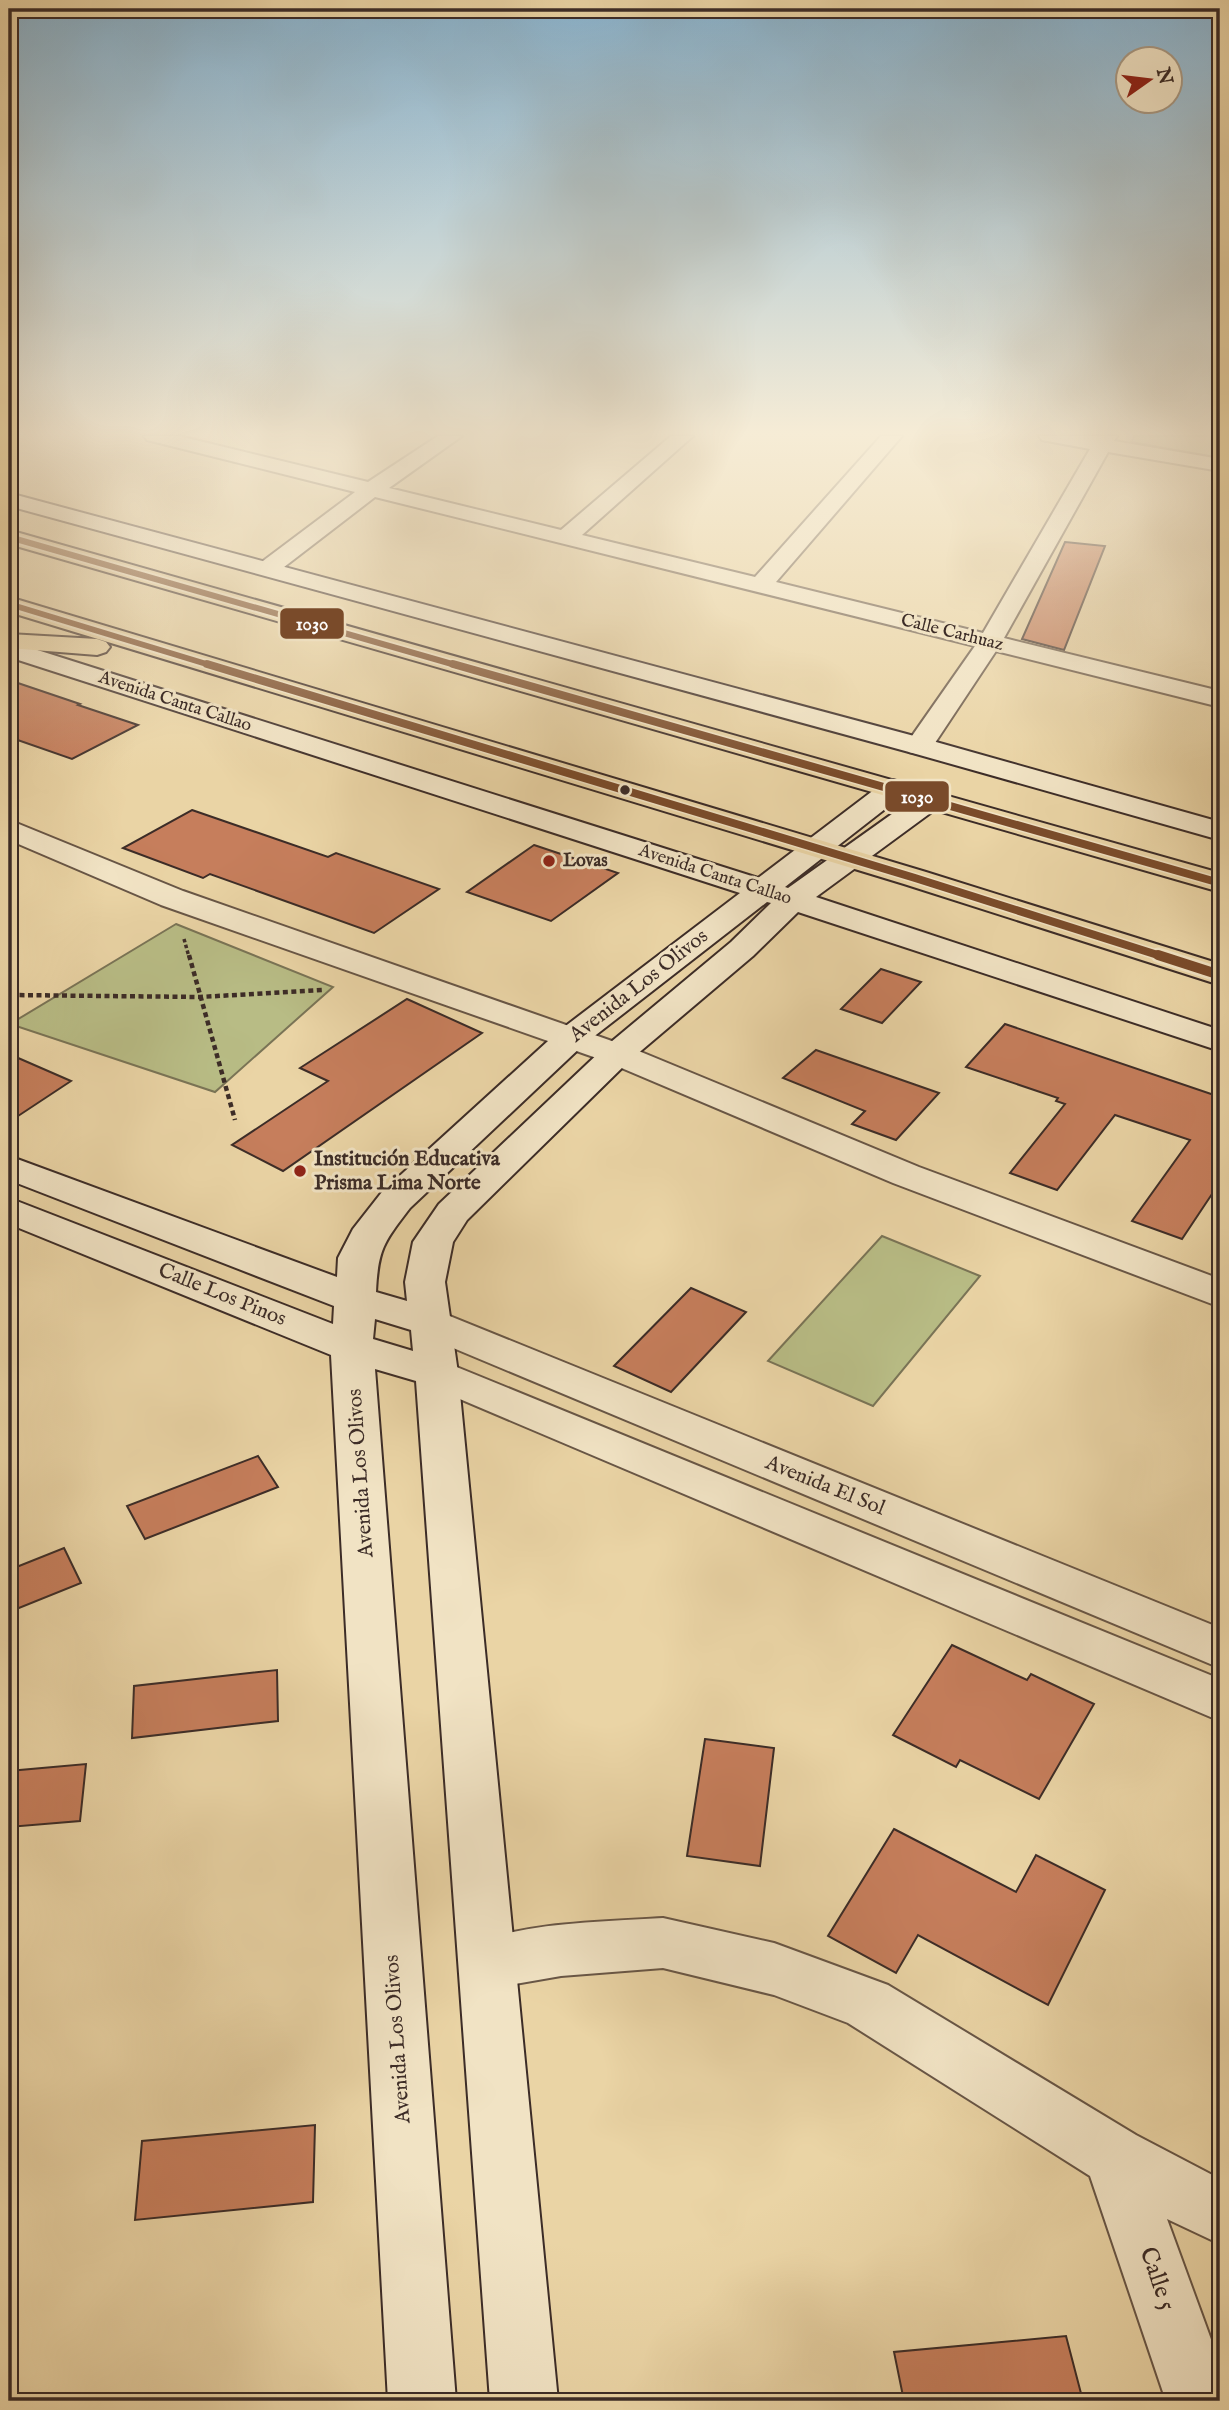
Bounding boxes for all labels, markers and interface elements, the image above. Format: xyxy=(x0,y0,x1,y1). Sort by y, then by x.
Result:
north arrow xyxy=(1114,46,1184,116)
text: N xyxy=(1150,65,1177,88)
line badge: 1030 xyxy=(279,607,345,640)
street label: Calle Carhuaz xyxy=(898,609,1006,657)
text: 1030 xyxy=(296,613,328,637)
street label: Avenida Canta Callao xyxy=(95,666,255,738)
line badge: 1030 xyxy=(884,780,950,813)
unlabelled marker xyxy=(618,783,632,797)
text: 1030 xyxy=(901,786,933,810)
street label: Avenida Canta Callao xyxy=(635,839,795,911)
place label: Lovas xyxy=(563,850,608,873)
marker: Lovas xyxy=(541,853,557,869)
street label: Avenida Los Olivos xyxy=(563,923,714,1049)
place label: Institución Educativa Prisma Lima Norte xyxy=(314,1146,501,1197)
marker: Institución Educativa Prisma Lima Norte xyxy=(292,1163,308,1179)
street label: Calle Los Pinos xyxy=(154,1257,290,1333)
street label: Avenida Los Olivos xyxy=(342,1388,380,1559)
street label: Avenida El Sol xyxy=(760,1449,889,1522)
street label: Avenida Los Olivos xyxy=(379,1954,417,2125)
street label: Calle 5 xyxy=(1132,2243,1182,2315)

